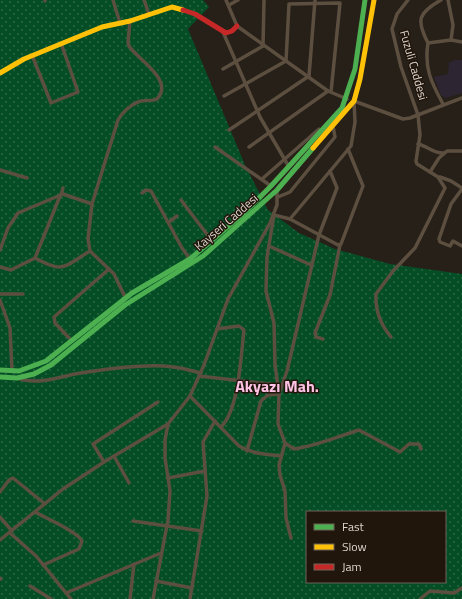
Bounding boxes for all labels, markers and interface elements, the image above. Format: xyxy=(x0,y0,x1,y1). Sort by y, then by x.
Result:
street label: Fuzuli Caddesi xyxy=(395,28,433,102)
street label: Kayseri Caddesi xyxy=(190,189,262,255)
district label: Akyazı Mah. xyxy=(235,374,319,398)
legend xyxy=(306,511,446,583)
text: Fast xyxy=(342,517,365,536)
text: Slow xyxy=(342,537,367,556)
text: Jam xyxy=(342,557,362,576)

